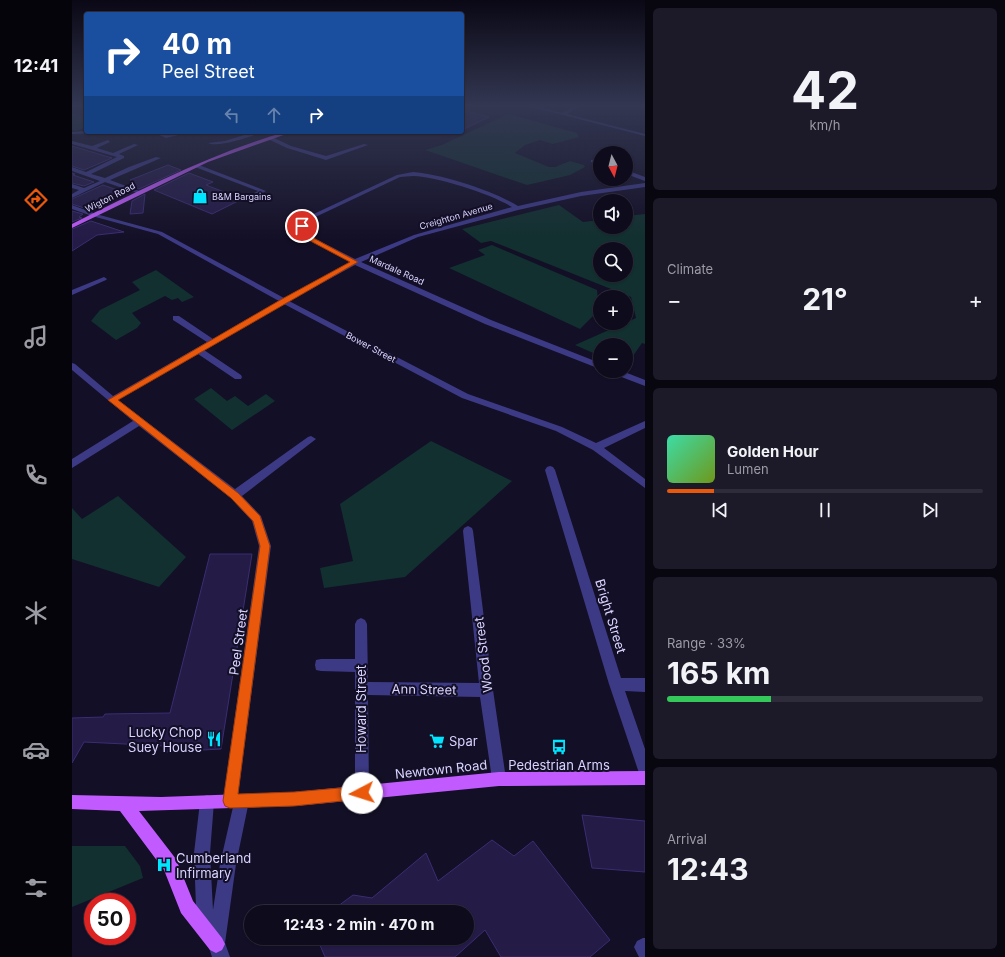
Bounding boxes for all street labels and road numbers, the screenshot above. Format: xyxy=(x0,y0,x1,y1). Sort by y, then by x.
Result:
street label: Wigton Road xyxy=(83,180,137,214)
street label: Creighton Avenue xyxy=(418,200,494,232)
street label: Mardale Road xyxy=(368,253,426,287)
street label: Bower Street xyxy=(344,329,398,365)
street label: Bright Street xyxy=(592,577,630,655)
street label: Peel Street xyxy=(225,608,251,676)
street label: Wood Street xyxy=(470,616,496,694)
street label: Howard Street xyxy=(353,665,369,753)
street label: Ann Street xyxy=(392,680,456,698)
street label: Newtown Road xyxy=(394,756,488,782)

